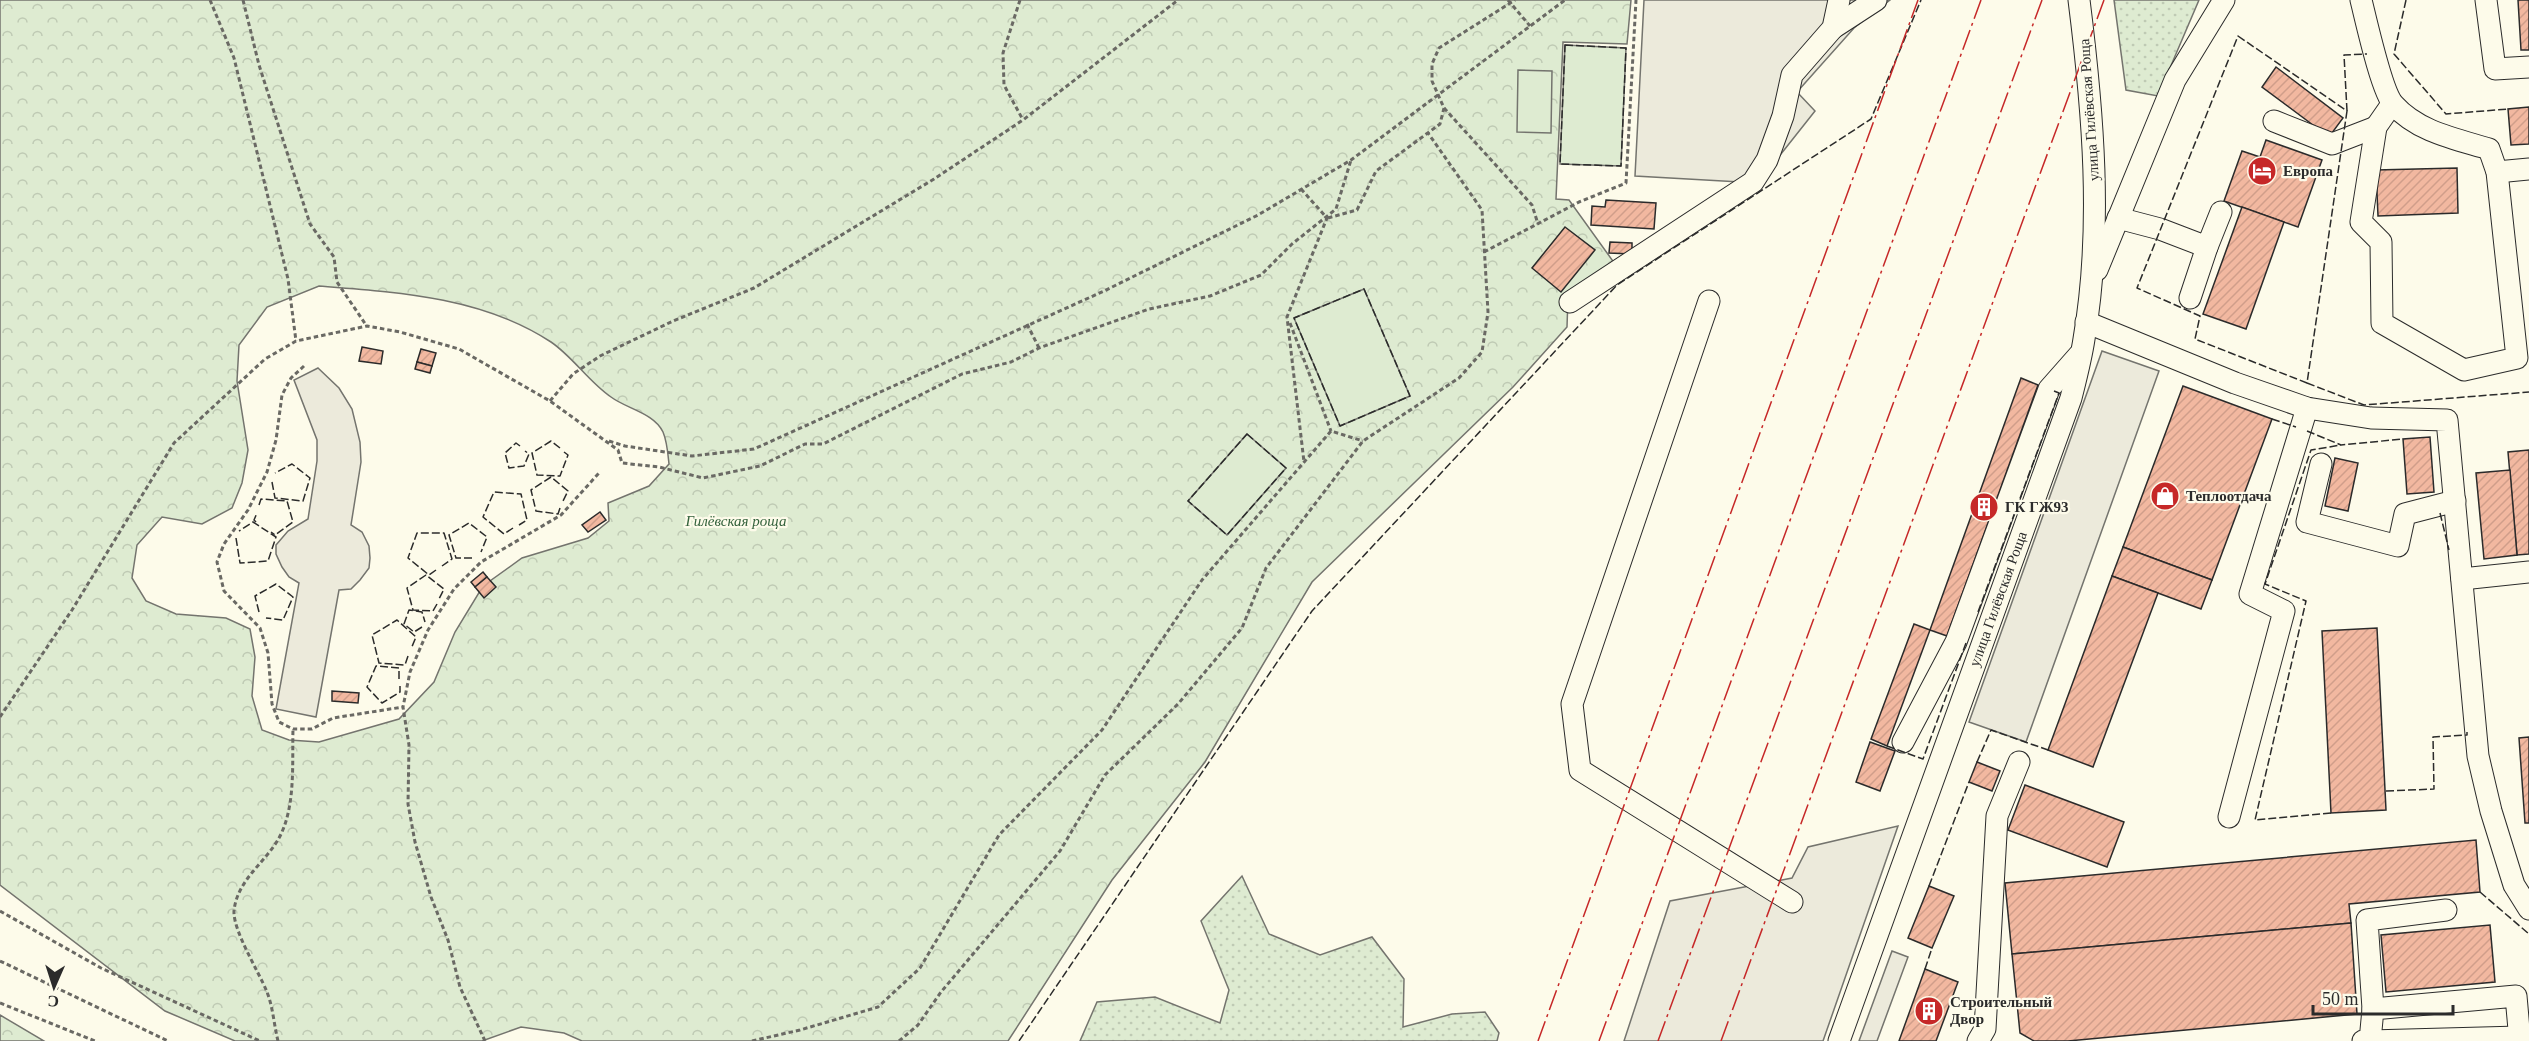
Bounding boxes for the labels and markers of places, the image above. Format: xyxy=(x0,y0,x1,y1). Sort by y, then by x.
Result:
hotel icon: Европа xyxy=(2246,155,2278,187)
place label: Европа xyxy=(2283,163,2334,179)
shop icon: Теплоотдача xyxy=(2149,480,2181,512)
place label: Теплоотдача xyxy=(2186,488,2272,504)
building icon: ГК ГЖ93 xyxy=(1968,491,2000,523)
place label: ГК ГЖ93 xyxy=(2005,499,2069,515)
place label: Строительный Двор xyxy=(1950,994,2052,1027)
building icon: Строительный Двор xyxy=(1913,995,1945,1027)

